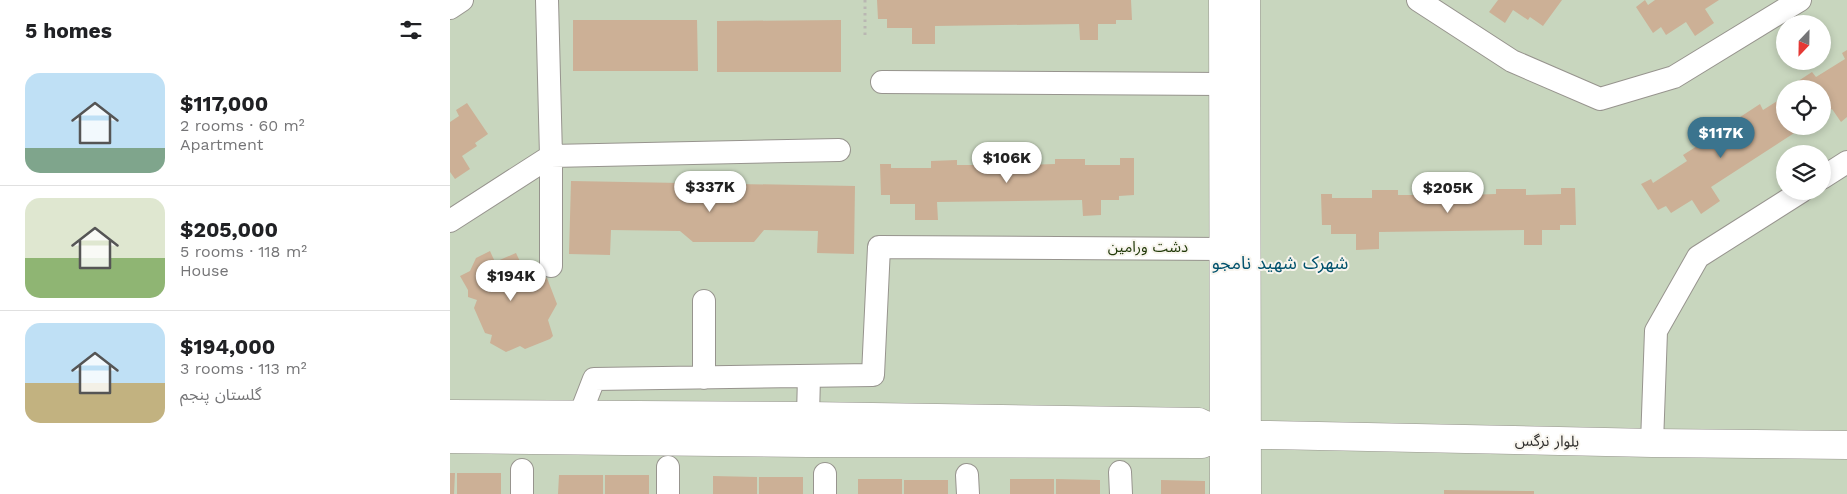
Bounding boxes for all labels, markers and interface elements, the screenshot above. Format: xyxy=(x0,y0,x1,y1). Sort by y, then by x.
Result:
north arrow xyxy=(1776,15,1831,70)
map controls xyxy=(1776,15,1831,200)
icon: filters xyxy=(397,16,425,44)
text: 5 homes xyxy=(25,18,112,43)
button: locate xyxy=(1776,80,1831,135)
text: $117,000 xyxy=(180,91,268,116)
icon: home xyxy=(65,93,125,153)
text: 2 rooms · 60 m² xyxy=(180,116,305,135)
pin: $117K xyxy=(1686,116,1756,159)
text: $117K xyxy=(1699,123,1743,142)
text: Apartment xyxy=(180,135,263,154)
pin: $106K xyxy=(972,142,1042,184)
button: layers xyxy=(1776,145,1831,200)
text: $106K xyxy=(983,148,1031,167)
pin: $337K xyxy=(675,170,745,213)
pin: $205K xyxy=(1413,172,1483,214)
text: $337K xyxy=(685,177,735,196)
text: $205K xyxy=(1423,178,1473,197)
text: $205,000 xyxy=(180,217,278,242)
icon: home xyxy=(65,218,125,278)
park label: دشت ورامین xyxy=(1108,238,1188,256)
text: 5 rooms · 118 m² xyxy=(180,242,307,261)
district label: شهرک شهید نامجو xyxy=(1212,252,1348,274)
pin: $194K xyxy=(476,260,546,302)
text: House xyxy=(180,261,229,280)
text: $194K xyxy=(487,266,535,285)
text: $194,000 xyxy=(180,334,275,359)
icon: home xyxy=(65,343,125,403)
text: 3 rooms · 113 m² xyxy=(180,359,307,378)
text: گلستان پنجم xyxy=(180,385,262,404)
street label: بلوار نرگس xyxy=(1515,431,1579,451)

